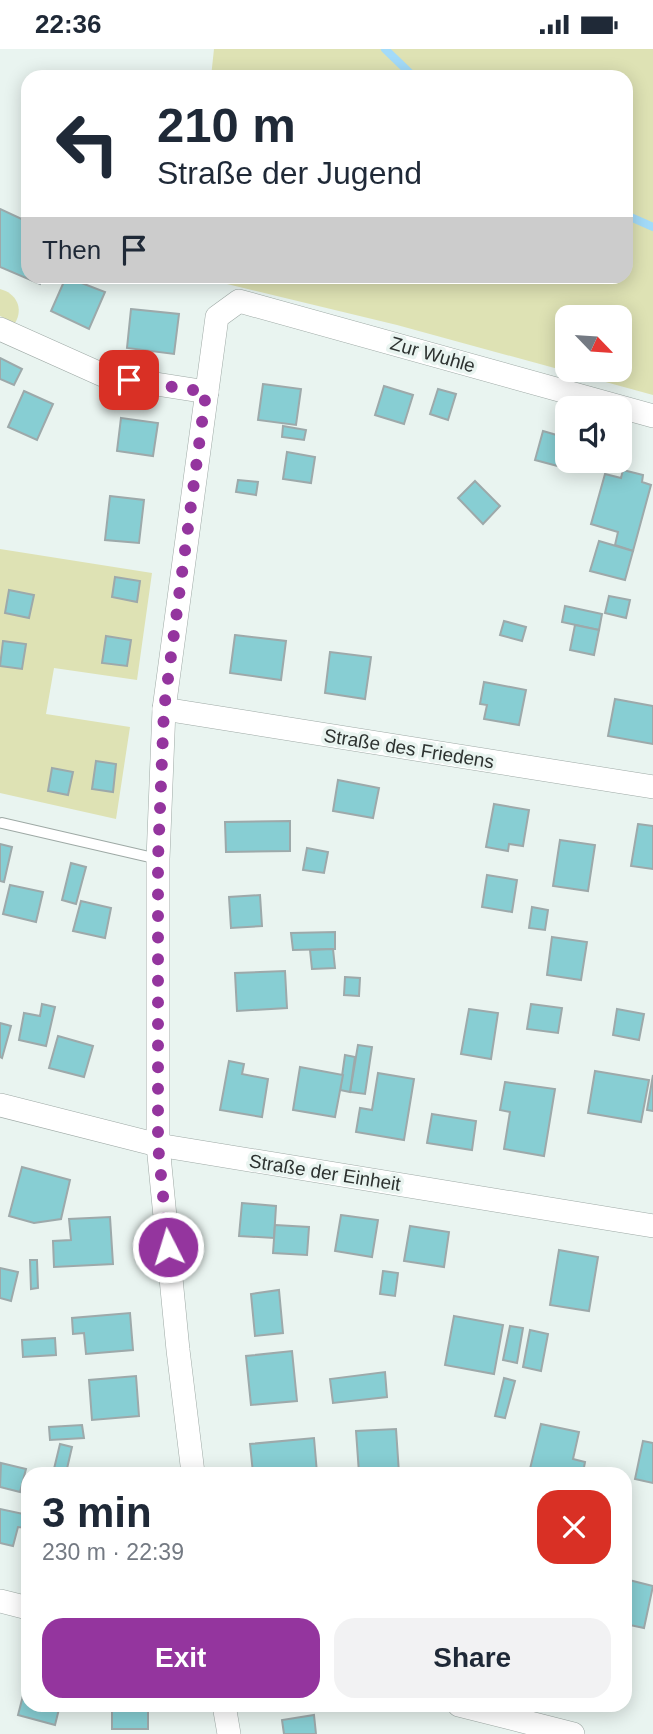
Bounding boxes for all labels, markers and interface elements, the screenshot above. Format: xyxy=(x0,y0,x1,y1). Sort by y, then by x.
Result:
text: 22:36 xyxy=(35,9,102,39)
icon: left xyxy=(42,98,133,189)
text: 210 m xyxy=(157,98,296,152)
text: Straße der Jugend xyxy=(157,155,422,191)
icon: arrive xyxy=(115,231,153,269)
text: Then xyxy=(42,235,101,265)
north arrow xyxy=(555,305,632,381)
map controls xyxy=(555,305,632,473)
street label: Zur Wuhle xyxy=(388,332,478,377)
pin xyxy=(99,350,159,410)
icon: arrive xyxy=(110,361,148,399)
button: sound xyxy=(555,396,632,473)
street label: Straße des Friedens xyxy=(322,725,496,772)
street label: Straße der Einheit xyxy=(248,1150,403,1195)
position arrow xyxy=(131,1210,205,1284)
text: 3 min xyxy=(42,1489,152,1536)
button: close xyxy=(537,1490,611,1564)
text: 230 m · 22:39 xyxy=(42,1539,184,1565)
button: Exit xyxy=(42,1618,320,1698)
button: Share xyxy=(334,1618,611,1698)

